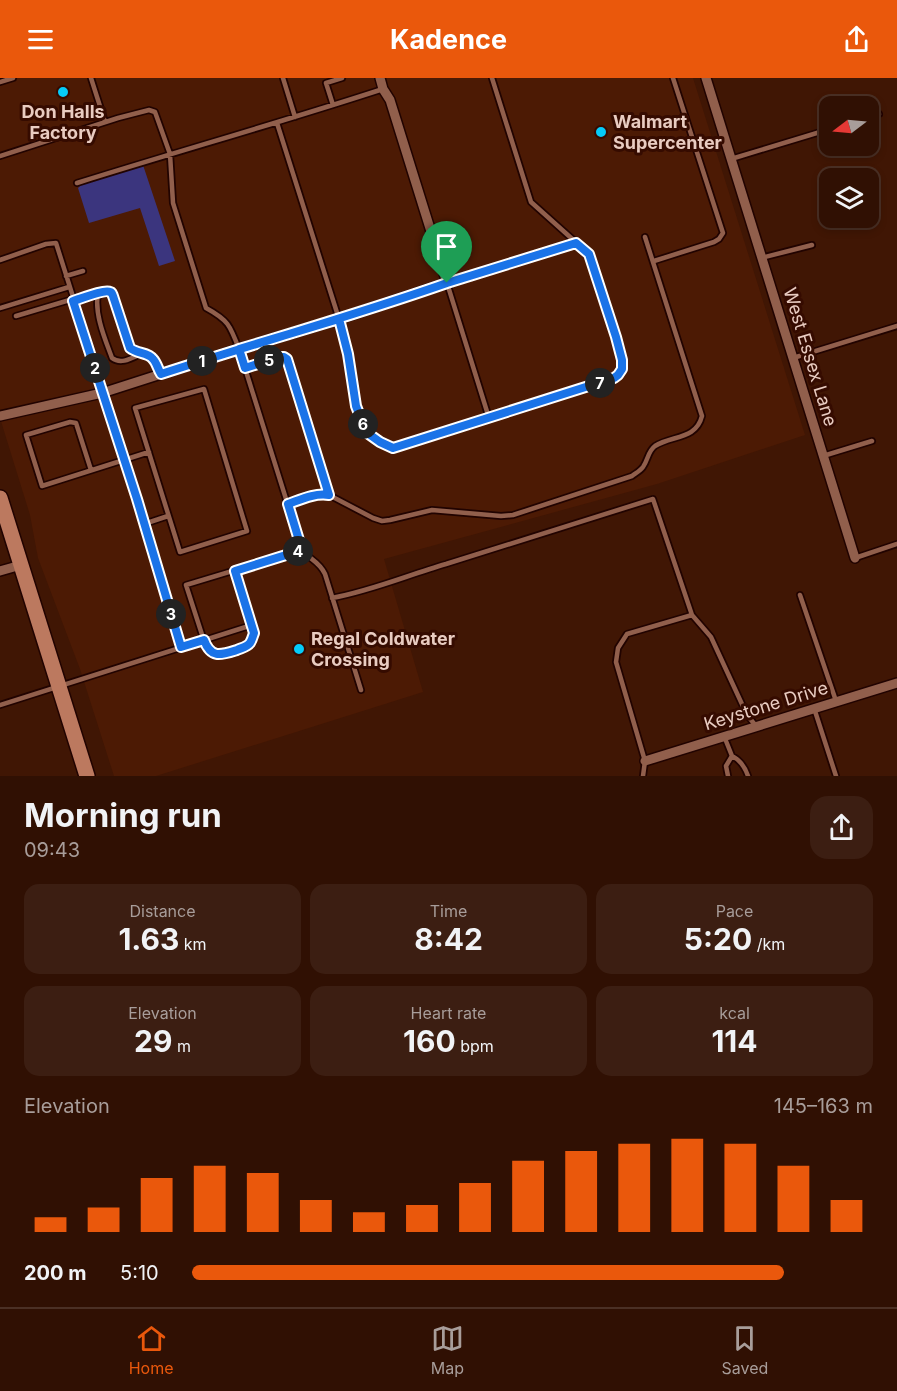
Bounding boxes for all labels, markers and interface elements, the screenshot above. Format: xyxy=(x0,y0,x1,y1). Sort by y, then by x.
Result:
icon: menu xyxy=(24,23,57,56)
text: Kadence xyxy=(390,23,507,56)
icon: share xyxy=(840,23,873,56)
marker: Don Halls Factory xyxy=(56,85,70,99)
north arrow xyxy=(819,96,879,156)
map controls xyxy=(819,96,879,228)
place label: Don Halls Factory xyxy=(21,101,105,143)
place label: Walmart Supercenter xyxy=(613,111,722,153)
marker: Walmart Supercenter xyxy=(594,125,608,139)
button: layers xyxy=(819,168,879,228)
pin xyxy=(421,221,472,283)
icon: arrive xyxy=(430,230,463,263)
street label: West Essex Lane xyxy=(779,285,842,429)
pin: 5 xyxy=(254,345,284,375)
pin: 1 xyxy=(187,346,217,376)
text: 5 xyxy=(264,350,274,370)
text: 1 xyxy=(199,351,205,371)
pin: 2 xyxy=(80,353,110,383)
text: 2 xyxy=(90,358,100,378)
pin: 7 xyxy=(585,368,615,398)
text: 7 xyxy=(595,373,605,393)
pin: 6 xyxy=(348,409,378,439)
text: 6 xyxy=(358,414,368,434)
pin: 4 xyxy=(283,536,313,566)
text: 4 xyxy=(293,541,303,561)
pin: 3 xyxy=(156,599,186,629)
text: 3 xyxy=(166,604,176,624)
place label: Regal Coldwater Crossing xyxy=(311,628,455,670)
marker: Regal Coldwater Crossing xyxy=(292,642,306,656)
street label: Keystone Drive xyxy=(701,677,830,734)
text: Morning run xyxy=(24,795,222,835)
button: share xyxy=(810,796,873,859)
text: 09:43 xyxy=(24,838,80,862)
text: Distance xyxy=(129,901,196,921)
text: Time xyxy=(430,901,467,921)
text: Pace xyxy=(716,901,753,921)
text: 1.63 xyxy=(118,921,179,957)
text: 8:42 xyxy=(414,921,483,957)
text: 5:20 xyxy=(684,921,752,957)
text: km xyxy=(179,934,207,954)
text: /km xyxy=(752,934,785,954)
text: Elevation xyxy=(128,1003,197,1023)
text: Heart rate xyxy=(411,1003,486,1023)
text: kcal xyxy=(719,1003,750,1023)
text: 29 xyxy=(134,1023,172,1059)
text: 160 xyxy=(403,1023,456,1059)
text: 114 xyxy=(711,1023,758,1059)
text: m xyxy=(172,1036,191,1056)
text: bpm xyxy=(456,1036,494,1056)
text: Elevation xyxy=(24,1094,110,1118)
text: 145–163 m xyxy=(774,1094,873,1118)
text: 200 m xyxy=(24,1261,87,1285)
text: 5:10 xyxy=(120,1261,159,1285)
tab: Home xyxy=(129,1322,174,1378)
tab: Map xyxy=(431,1322,464,1378)
tab: Saved xyxy=(721,1322,768,1378)

